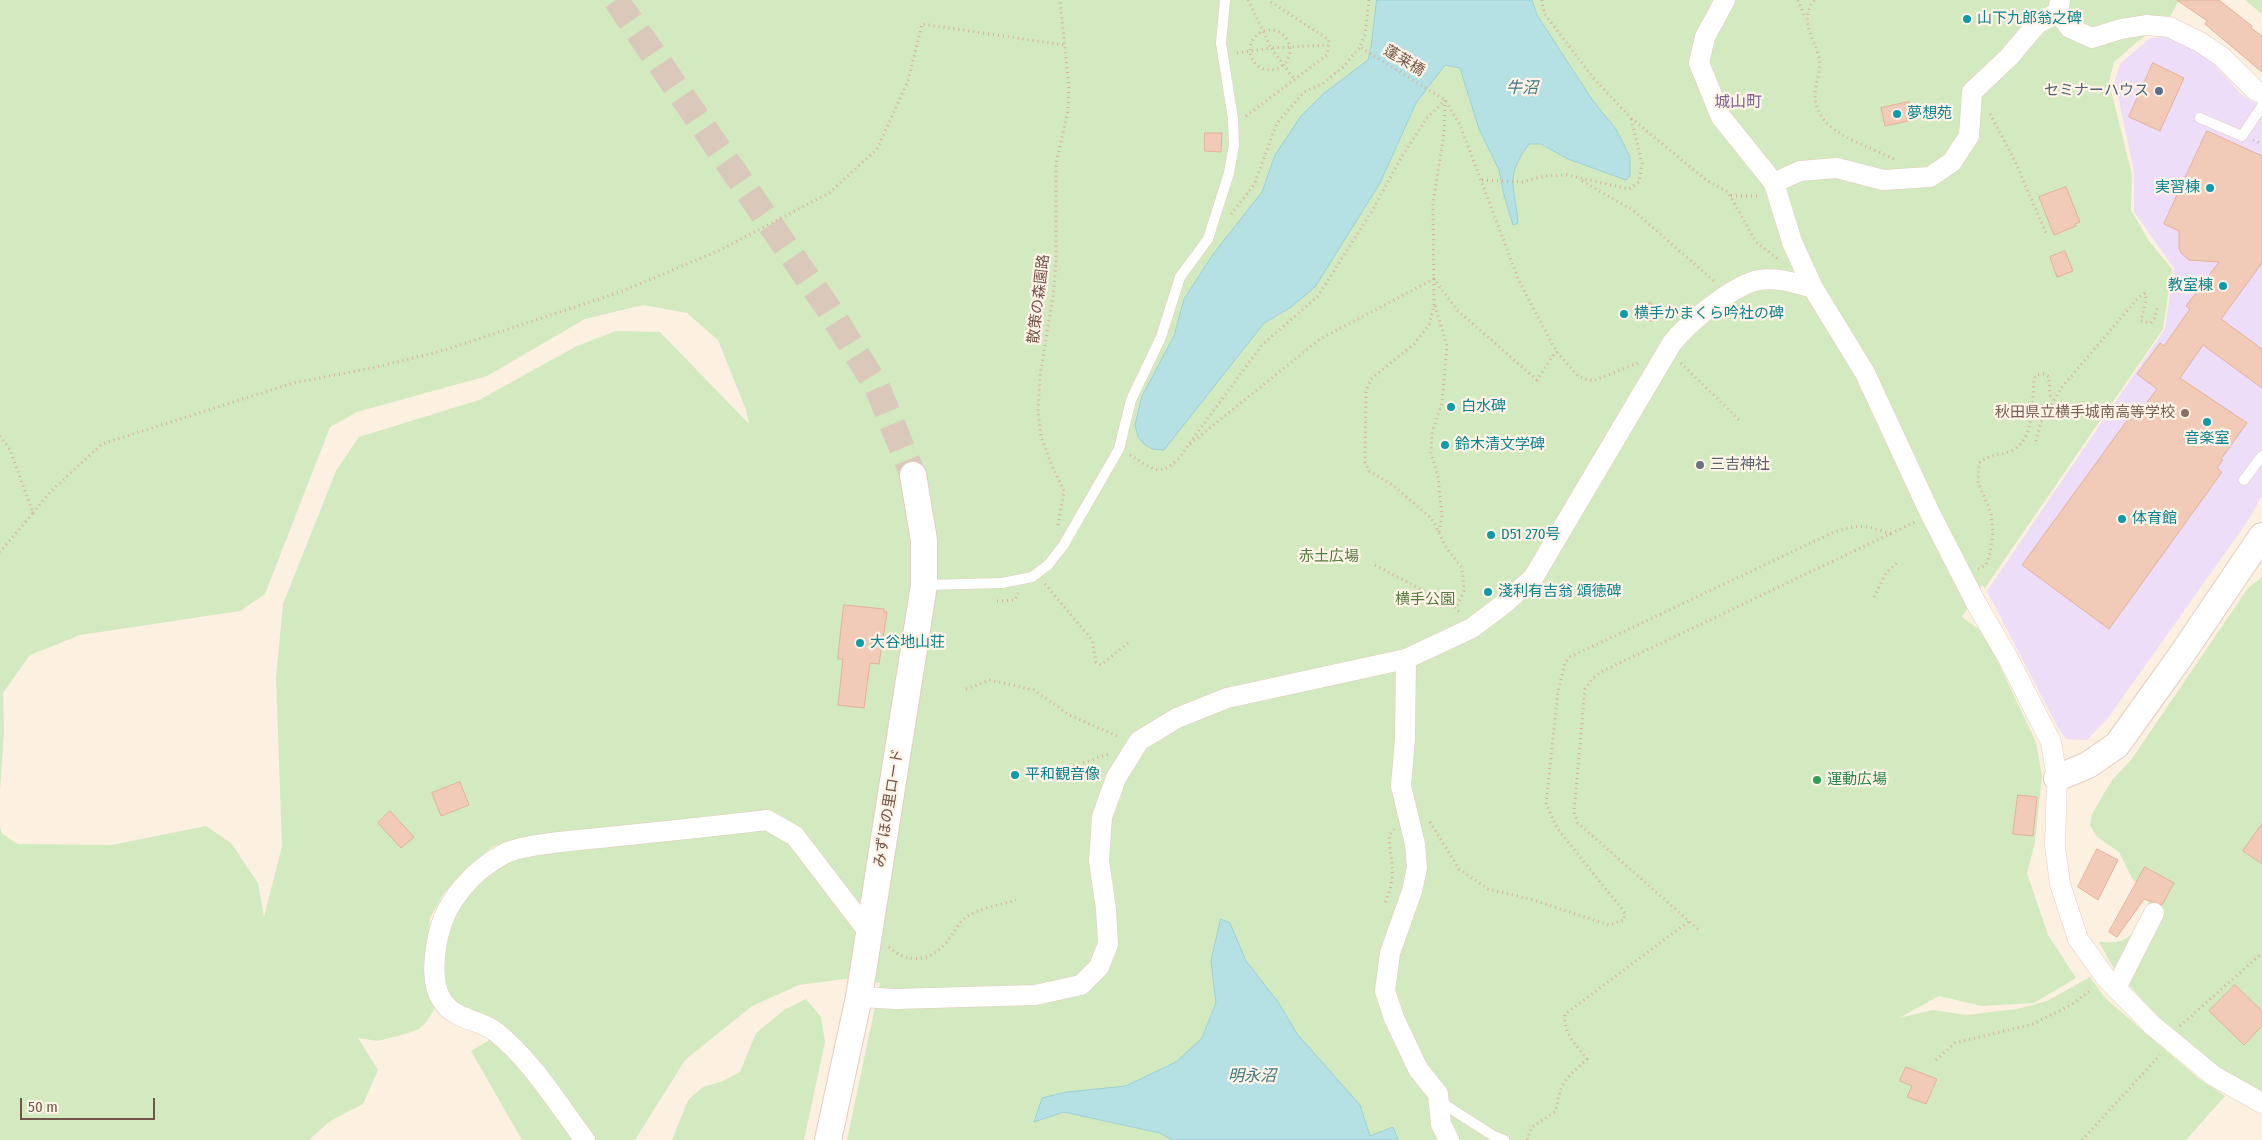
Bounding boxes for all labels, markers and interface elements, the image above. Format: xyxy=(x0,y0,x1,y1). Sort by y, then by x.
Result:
place label: 山下九郎翁之碑 xyxy=(1977,10,2082,28)
marker: 山下九郎翁之碑 xyxy=(1961,13,1973,25)
street label: 蓬莱橋 xyxy=(1380,42,1428,80)
water label: 牛沼 xyxy=(1506,79,1538,99)
place label: セミナーハウス xyxy=(2044,82,2149,100)
marker: セミナーハウス xyxy=(2153,85,2165,97)
district label: 城山町 xyxy=(1714,93,1762,113)
place label: 夢想苑 xyxy=(1907,105,1952,123)
marker: 夢想苑 xyxy=(1891,108,1903,120)
place label: 実習棟 xyxy=(2155,179,2200,197)
marker: 実習棟 xyxy=(2204,182,2216,194)
street label: 散策の森園路 xyxy=(1025,253,1053,345)
place label: 教室棟 xyxy=(2168,277,2213,295)
marker: 教室棟 xyxy=(2217,280,2229,292)
place label: 横手かまくら吟社の碑 xyxy=(1634,305,1784,323)
marker: 横手かまくら吟社の碑 xyxy=(1618,308,1630,320)
place label: 白水碑 xyxy=(1461,398,1506,416)
marker: 白水碑 xyxy=(1445,401,1457,413)
place label: 秋田県立横手城南高等学校 xyxy=(1995,404,2175,422)
marker: 秋田県立横手城南高等学校 xyxy=(2179,407,2191,419)
marker: 音楽室 xyxy=(2201,416,2213,428)
place label: 音楽室 xyxy=(2185,430,2229,448)
place label: 鈴木清文学碑 xyxy=(1455,436,1545,454)
marker: 鈴木清文学碑 xyxy=(1439,439,1451,451)
place label: 三吉神社 xyxy=(1710,456,1770,474)
marker: 三吉神社 xyxy=(1694,459,1706,471)
place label: 体育館 xyxy=(2132,510,2177,528)
marker: 体育館 xyxy=(2116,513,2128,525)
place label: D51 270号 xyxy=(1501,526,1560,544)
marker: D51 270号 xyxy=(1485,529,1497,541)
park label: 赤土広場 xyxy=(1299,548,1359,566)
place label: 淺利有吉翁 頌徳碑 xyxy=(1498,583,1622,601)
marker: 淺利有吉翁 頌徳碑 xyxy=(1482,586,1494,598)
park label: 横手公園 xyxy=(1395,591,1455,609)
place label: 大谷地山荘 xyxy=(870,634,945,652)
marker: 大谷地山荘 xyxy=(854,637,866,649)
street label: みずほの里ロード xyxy=(871,747,907,869)
place label: 平和観音像 xyxy=(1025,766,1100,784)
marker: 平和観音像 xyxy=(1009,769,1021,781)
place label: 運動広場 xyxy=(1827,771,1887,789)
marker: 運動広場 xyxy=(1811,774,1823,786)
water label: 明永沼 xyxy=(1228,1067,1276,1087)
scale bar xyxy=(22,1088,158,1120)
text: 50 m xyxy=(28,1098,58,1116)

